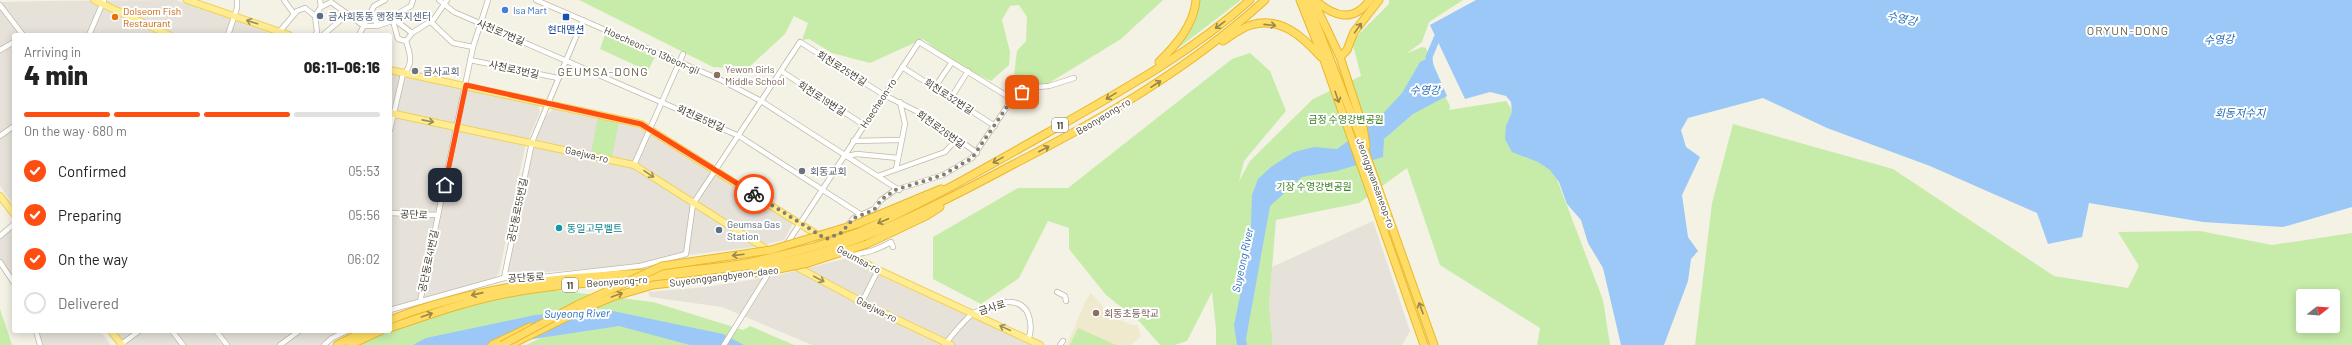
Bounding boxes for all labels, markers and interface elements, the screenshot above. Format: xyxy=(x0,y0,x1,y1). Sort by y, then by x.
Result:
place label: Isa Mart xyxy=(513,4,548,16)
place label: Dolseom Fish Restaurant xyxy=(123,5,181,29)
marker: Isa Mart xyxy=(500,5,510,15)
water label: 수영강 xyxy=(1886,8,1920,28)
place label: 금사회동동 행정복지센터 xyxy=(328,10,431,22)
marker: 금사회동동 행정복지센터 xyxy=(315,11,325,21)
marker: Dolseom Fish Restaurant xyxy=(110,12,120,22)
marker: 현대맨션 xyxy=(561,12,571,22)
street label: 사천로7번길 xyxy=(475,17,527,47)
one-way arrow xyxy=(245,18,258,25)
one-way arrow xyxy=(1215,21,1226,30)
one-way arrow xyxy=(1263,21,1276,28)
one-way arrow xyxy=(1354,22,1362,33)
place label: 현대맨션 xyxy=(548,23,584,35)
district label: ORYUN-DONG xyxy=(2087,23,2169,37)
street label: Hoecheon-ro 13beon-gil xyxy=(602,24,702,76)
water label: 수영강 xyxy=(2203,32,2236,46)
text: Arriving in xyxy=(24,44,81,60)
street label: 회천로25번길 xyxy=(815,48,869,88)
text: 06:11–06:16 xyxy=(304,58,380,76)
street label: 사천로3번길 xyxy=(488,58,540,80)
text: 4 min xyxy=(24,59,88,90)
place label: Yewon Girls Middle School xyxy=(725,63,785,87)
district label: GEUMSA-DONG xyxy=(557,64,649,78)
place label: 금사교회 xyxy=(423,65,460,77)
marker: 금사교회 xyxy=(410,66,420,76)
marker: Yewon Girls Middle School xyxy=(712,70,722,80)
pin xyxy=(1005,75,1039,109)
street label: Hoecheon-ro xyxy=(857,76,899,130)
street label: 회천로32번길 xyxy=(922,76,976,116)
street label: 회천로19번길 xyxy=(796,78,848,118)
one-way arrow xyxy=(1151,80,1162,88)
icon: bag xyxy=(1011,81,1033,103)
water label: 수영강 xyxy=(1410,83,1442,96)
one-way arrow xyxy=(1333,90,1341,102)
one-way arrow xyxy=(1106,92,1117,100)
street label: Beonyeong-ro xyxy=(1074,95,1132,137)
street label: 회천로5번길 xyxy=(675,102,727,134)
water label: 회동저수지 xyxy=(2215,106,2266,119)
street label: 회천로26번길 xyxy=(915,108,967,150)
park label: 금정 수영강변공원 xyxy=(1308,113,1384,125)
one-way arrow xyxy=(421,117,434,125)
road number: 11 xyxy=(1052,118,1068,132)
text: On the way · 680 m xyxy=(24,123,127,139)
street label: Jeonggwansaneop-ro xyxy=(1354,136,1398,230)
street label: Gaejwa-ro xyxy=(564,143,610,165)
one-way arrow xyxy=(1038,145,1050,152)
one-way arrow xyxy=(992,157,1004,165)
icon: check xyxy=(24,160,46,182)
text: Confirmed xyxy=(58,162,126,180)
text: 05:53 xyxy=(348,163,380,179)
place label: 회동교회 xyxy=(810,165,847,177)
marker: 회동교회 xyxy=(797,166,807,176)
pin xyxy=(428,168,462,202)
one-way arrow xyxy=(643,170,654,178)
icon: home xyxy=(434,174,456,196)
courier xyxy=(734,174,774,214)
street label: 공단동로55번길 xyxy=(504,177,530,243)
park label: 기장 수영강변공원 xyxy=(1276,180,1352,192)
icon: bike xyxy=(743,183,765,205)
icon: check xyxy=(24,204,46,226)
text: Preparing xyxy=(58,206,122,224)
text: 05:56 xyxy=(348,207,380,223)
street label: 공단로 xyxy=(400,208,428,220)
place label: Geumsa Gas Station xyxy=(727,218,780,242)
one-way arrow xyxy=(878,218,890,225)
place label: 동일고무벨트 xyxy=(567,222,622,234)
marker: 동일고무벨트 xyxy=(554,223,564,233)
marker: Geumsa Gas Station xyxy=(714,225,724,235)
water label: Suyeong River xyxy=(1229,226,1255,293)
street label: 공단동로41번길 xyxy=(416,229,440,293)
street label: Geumsa-ro xyxy=(835,242,883,276)
icon: check xyxy=(24,248,46,270)
text: On the way xyxy=(58,250,128,268)
text: 06:02 xyxy=(347,251,380,267)
one-way arrow xyxy=(732,251,745,259)
street label: Suyeonggangbyeon-daeo xyxy=(669,263,779,289)
street label: 공단동로 xyxy=(507,270,545,284)
street label: Beonyeong-ro xyxy=(586,273,648,289)
one-way arrow xyxy=(813,276,825,283)
road number: 11 xyxy=(562,278,578,292)
north arrow xyxy=(2296,289,2340,333)
map controls xyxy=(2296,289,2340,333)
one-way arrow xyxy=(471,291,484,298)
one-way arrow xyxy=(611,291,624,298)
text: Delivered xyxy=(58,294,119,312)
street label: Gaejwa-ro xyxy=(855,294,899,324)
street label: 금사로 xyxy=(977,297,1007,317)
one-way arrow xyxy=(1417,302,1424,315)
water label: Suyeong River xyxy=(544,306,611,320)
place label: 회동초등학교 xyxy=(1104,307,1159,319)
marker: 회동초등학교 xyxy=(1091,308,1101,318)
one-way arrow xyxy=(420,311,433,318)
one-way arrow xyxy=(999,324,1011,331)

